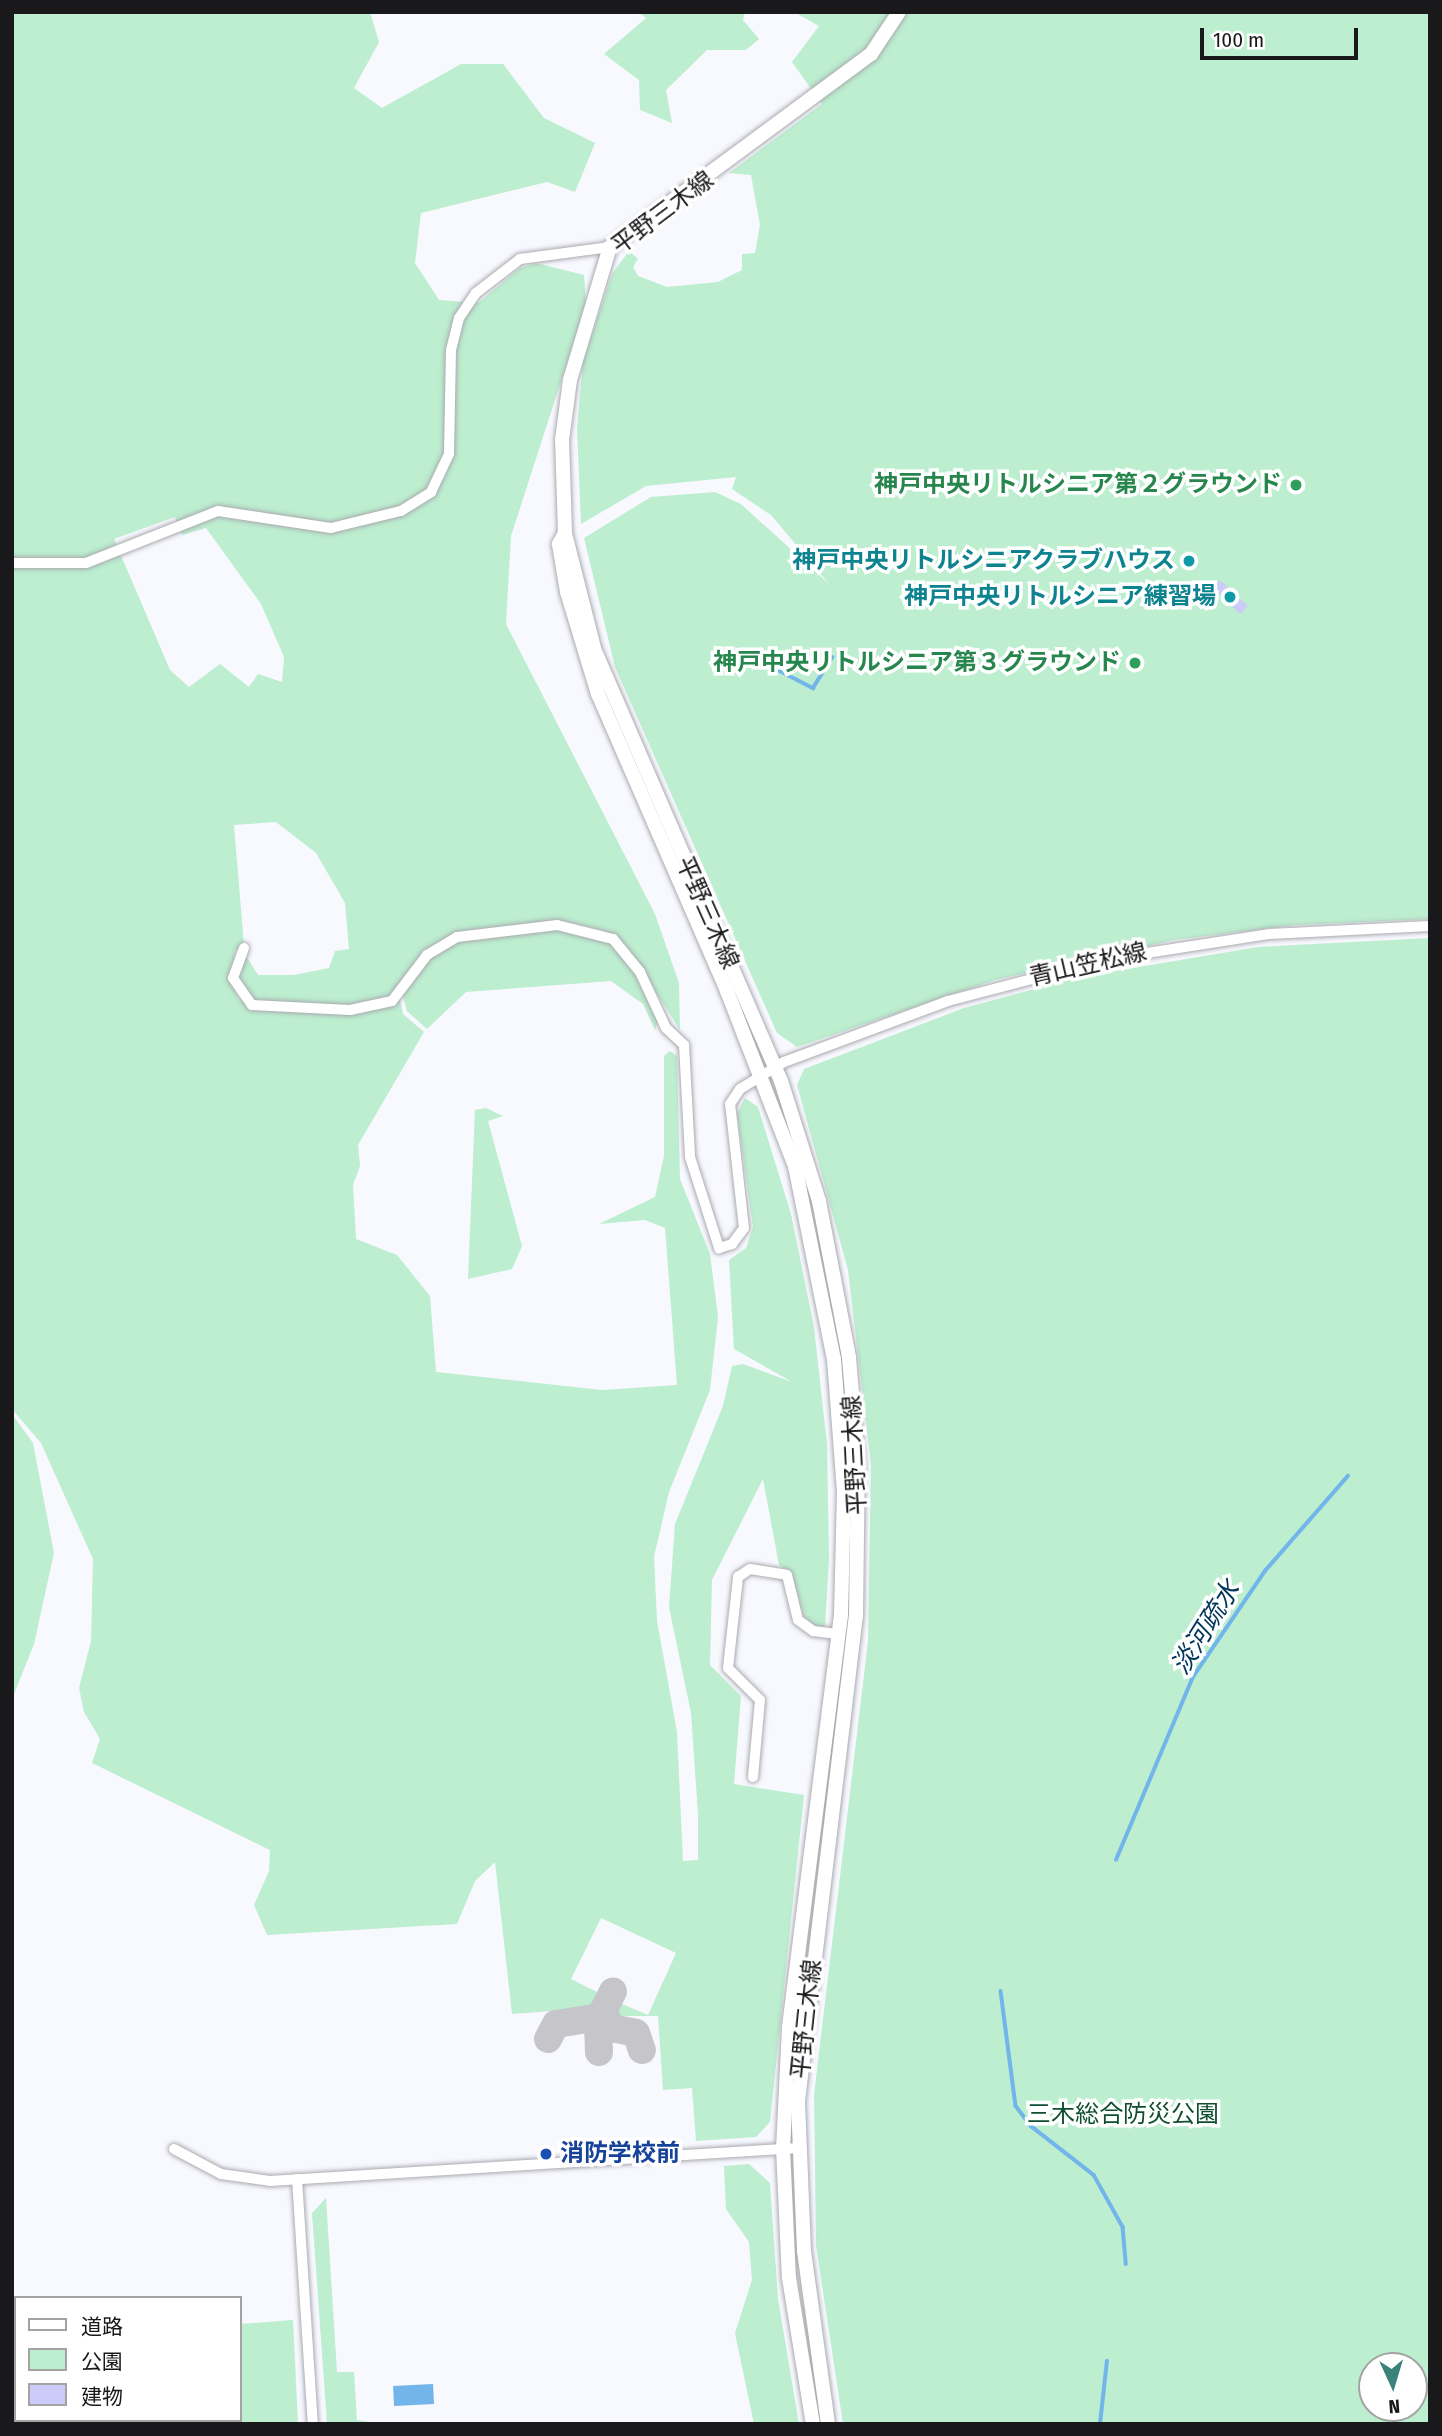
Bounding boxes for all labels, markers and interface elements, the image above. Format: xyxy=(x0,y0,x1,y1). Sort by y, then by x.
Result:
scale bar xyxy=(1204,14,1362,58)
text: 100 m xyxy=(1213,27,1264,53)
street label: 平野三木線 xyxy=(606,165,720,261)
place label: 神戸中央リトルシニア第２グラウンド xyxy=(874,471,1282,499)
marker: 神戸中央リトルシニア第２グラウンド xyxy=(1288,477,1304,493)
place label: 神戸中央リトルシニアクラブハウス xyxy=(791,547,1175,575)
marker: 神戸中央リトルシニアクラブハウス xyxy=(1181,553,1197,569)
place label: 神戸中央リトルシニア練習場 xyxy=(904,583,1216,611)
marker: 神戸中央リトルシニア練習場 xyxy=(1222,589,1238,605)
place label: 神戸中央リトルシニア第３グラウンド xyxy=(713,649,1121,677)
marker: 神戸中央リトルシニア第３グラウンド xyxy=(1127,655,1143,671)
street label: 平野三木線 xyxy=(669,852,745,974)
street label: 青山笠松線 xyxy=(1026,937,1150,993)
street label: 平野三木線 xyxy=(837,1394,873,1516)
water label: 淡河疏水 xyxy=(1165,1576,1247,1680)
street label: 平野三木線 xyxy=(786,1958,828,2080)
park label: 三木総合防災公園 xyxy=(1027,2101,1219,2129)
place label: 消防学校前 xyxy=(560,2140,680,2168)
marker: 消防学校前 xyxy=(538,2146,554,2162)
legend xyxy=(14,2296,242,2422)
text: 道路 xyxy=(81,2314,123,2340)
text: 公園 xyxy=(81,2349,123,2375)
north arrow xyxy=(1358,2352,1428,2422)
text: 建物 xyxy=(81,2384,123,2410)
text: N xyxy=(1388,2395,1401,2418)

